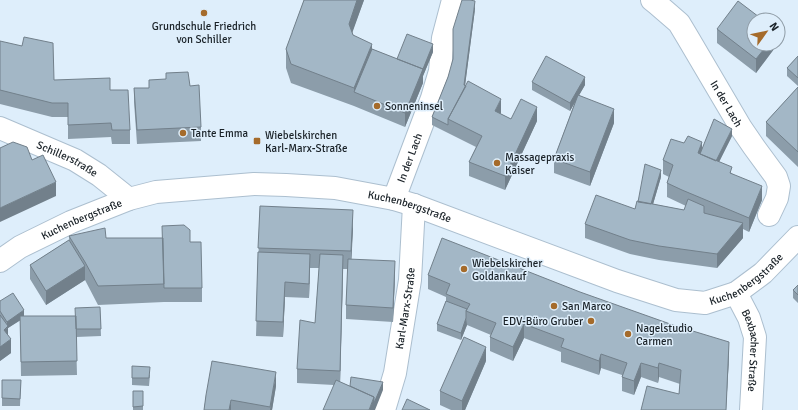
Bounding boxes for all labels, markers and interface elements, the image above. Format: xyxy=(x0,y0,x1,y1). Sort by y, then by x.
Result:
marker: Grundschule Friedrich von Schiller xyxy=(199,8,209,18)
north arrow xyxy=(746,12,786,52)
place label: Grundschule Friedrich von Schiller xyxy=(152,20,256,46)
text: N xyxy=(766,20,782,34)
street label: In der Lach xyxy=(707,78,745,129)
place label: Sonneninsel xyxy=(385,100,443,113)
marker: Sonneninsel xyxy=(372,101,382,111)
place label: Tante Emma xyxy=(191,127,249,140)
marker: Tante Emma xyxy=(178,128,188,138)
place label: Wiebelskirchen Karl-Marx-Straße xyxy=(265,129,347,155)
street label: In der Lach xyxy=(395,131,425,185)
marker: Wiebelskirchen Karl-Marx-Straße xyxy=(252,136,262,146)
street label: Schillerstraße xyxy=(35,138,100,180)
place label: Massagepraxis Kaiser xyxy=(505,151,574,177)
marker: Massagepraxis Kaiser xyxy=(492,158,502,168)
street label: Kuchenbergstraße xyxy=(367,188,453,225)
street label: Kuchenbergstraße xyxy=(39,196,124,243)
street label: Kuchenbergstraße xyxy=(708,251,786,308)
place label: Wiebelskircher Goldankauf xyxy=(472,257,542,283)
marker: Wiebelskircher Goldankauf xyxy=(459,264,469,274)
street label: Karl-Marx-Straße xyxy=(393,267,418,350)
place label: San Marco xyxy=(562,300,612,313)
marker: San Marco xyxy=(549,301,559,311)
street label: Bexbacher Straße xyxy=(739,307,761,392)
place label: EDV-Büro Gruber xyxy=(503,315,583,328)
marker: EDV-Büro Gruber xyxy=(586,316,596,326)
place label: Nagelstudio Carmen xyxy=(636,322,693,348)
marker: Nagelstudio Carmen xyxy=(623,329,633,339)

